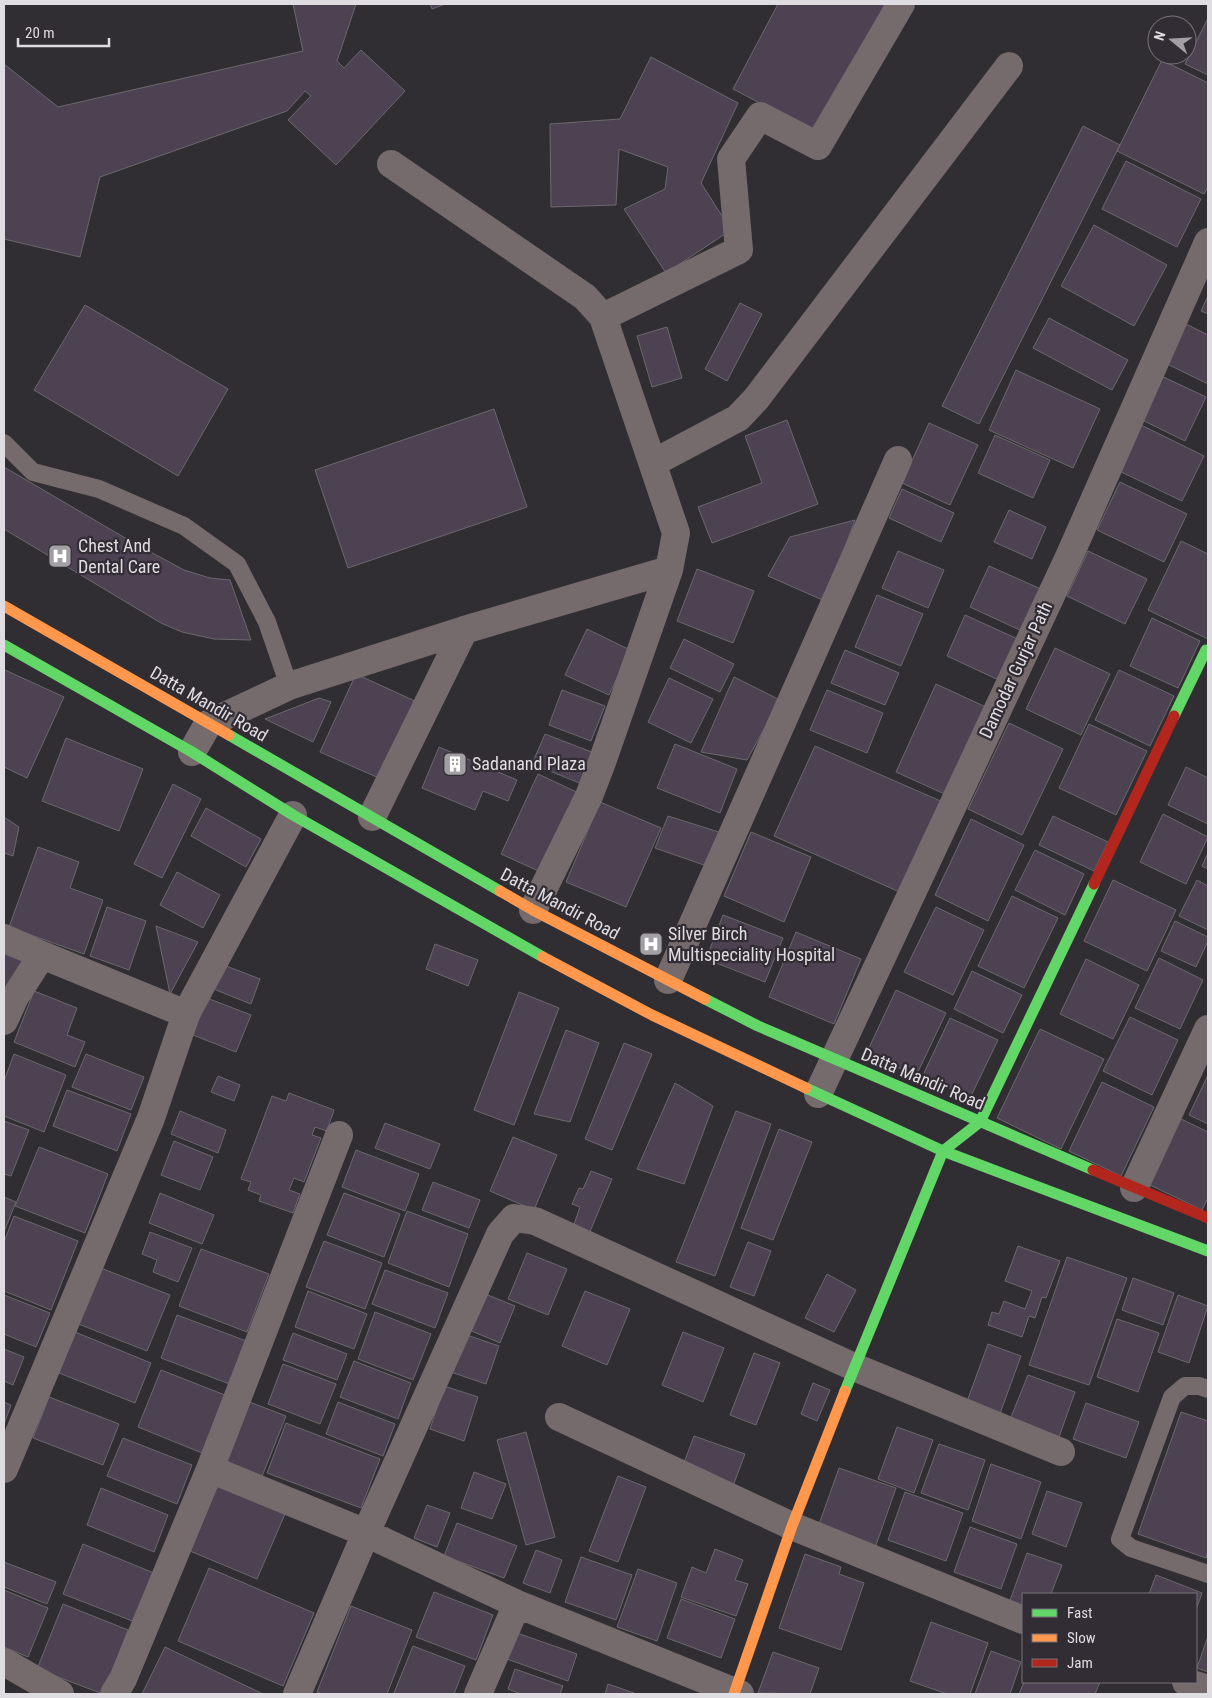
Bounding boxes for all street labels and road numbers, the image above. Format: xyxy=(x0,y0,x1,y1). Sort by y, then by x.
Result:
street label: Damodar Gurjar Path xyxy=(975,598,1056,741)
street label: Datta Mandir Road xyxy=(147,661,272,746)
street label: Datta Mandir Road xyxy=(497,863,623,944)
street label: Datta Mandir Road xyxy=(858,1043,988,1114)

